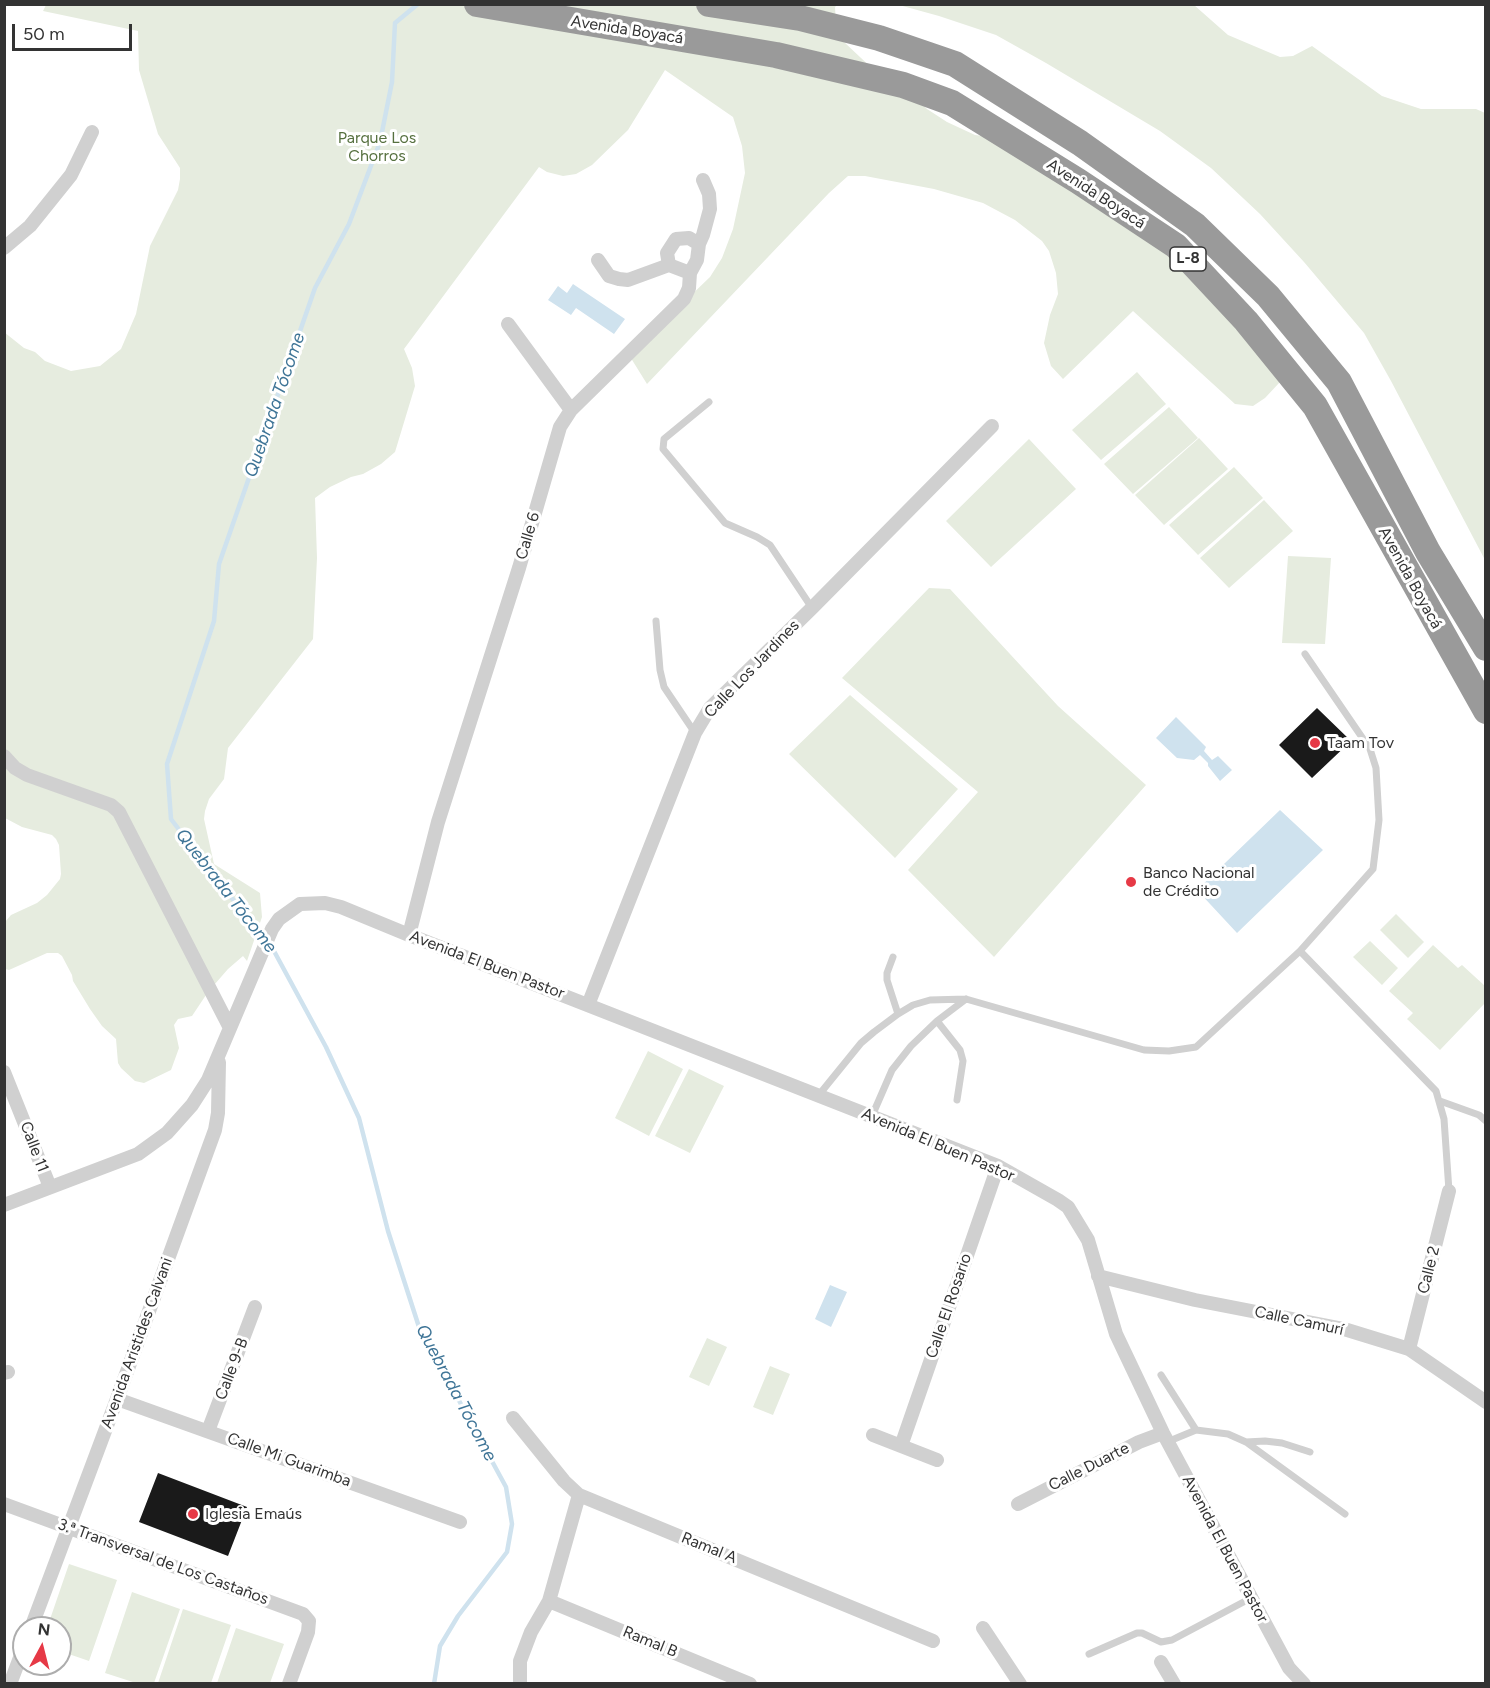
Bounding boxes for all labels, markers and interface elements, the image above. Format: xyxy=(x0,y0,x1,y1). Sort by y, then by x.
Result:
scale bar xyxy=(15,12,135,50)
street label: Avenida Boyacá xyxy=(569,12,685,48)
text: 50 m xyxy=(23,23,65,45)
park label: Parque Los Chorros xyxy=(338,128,416,166)
street label: Avenida Boyacá xyxy=(1043,155,1149,233)
road number: L-8 xyxy=(1170,247,1206,271)
water label: Quebrada Tócome xyxy=(240,330,310,480)
street label: Calle 6 xyxy=(512,510,544,562)
street label: Avenida Boyacá xyxy=(1374,524,1446,632)
street label: Calle Los Jardines xyxy=(700,616,804,722)
place label: Taam Tov xyxy=(1327,733,1394,753)
marker: Taam Tov xyxy=(1308,736,1322,750)
water label: Quebrada Tócome xyxy=(171,825,281,957)
place label: Banco Nacional de Crédito xyxy=(1143,863,1255,901)
marker: Banco Nacional de Crédito xyxy=(1124,875,1138,889)
street label: Avenida El Buen Pastor xyxy=(407,927,567,1003)
street label: Avenida El Buen Pastor xyxy=(859,1104,1017,1186)
street label: Calle 11 xyxy=(16,1119,52,1175)
street label: Calle 2 xyxy=(1414,1244,1444,1296)
street label: Calle El Rosario xyxy=(922,1251,976,1361)
street label: Avenida Aristides Calvani xyxy=(97,1255,177,1431)
street label: Calle Camurí xyxy=(1253,1302,1345,1340)
water label: Quebrada Tócome xyxy=(411,1321,501,1465)
street label: Calle 9-B xyxy=(211,1335,253,1403)
street label: Calle Mi Guarimba xyxy=(225,1429,353,1491)
street label: Calle Duarte xyxy=(1046,1439,1132,1495)
street label: Avenida El Buen Pastor xyxy=(1178,1472,1272,1626)
place label: Iglesia Emaús xyxy=(205,1504,302,1524)
marker: Iglesia Emaús xyxy=(186,1507,200,1521)
street label: 3.ª Transversal de Los Castaños xyxy=(55,1515,271,1609)
street label: Ramal A xyxy=(678,1528,740,1568)
north arrow xyxy=(12,1616,72,1676)
text: N xyxy=(37,1619,51,1640)
street label: Ramal B xyxy=(620,1622,680,1662)

